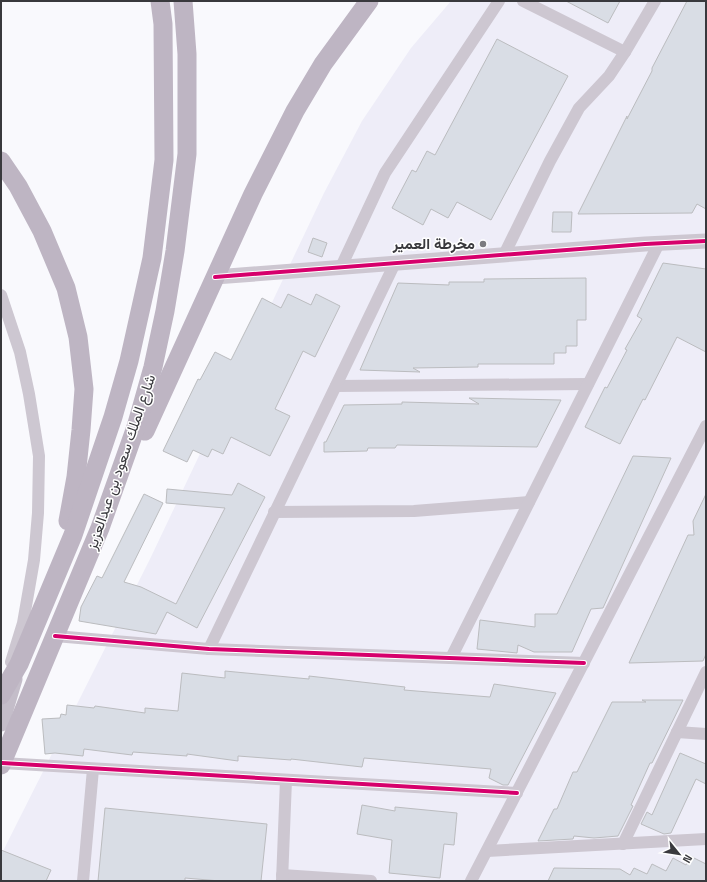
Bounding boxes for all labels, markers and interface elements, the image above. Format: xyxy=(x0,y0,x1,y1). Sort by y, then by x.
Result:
place label: مخرطة العمير xyxy=(392,234,475,253)
marker: مخرطة العمير xyxy=(478,239,488,249)
street label: شارع الملك سعود بن عبدالعزيز xyxy=(81,372,161,554)
north arrow xyxy=(659,834,699,874)
text: N xyxy=(680,852,696,866)

